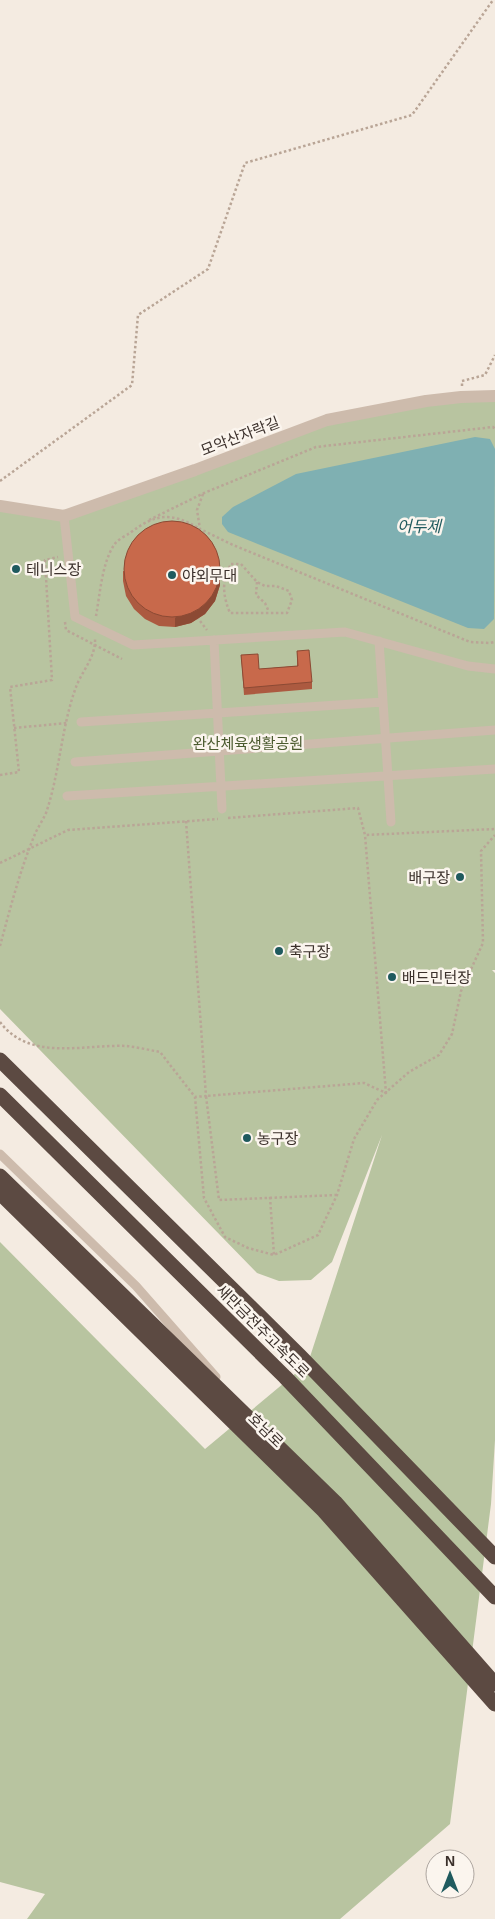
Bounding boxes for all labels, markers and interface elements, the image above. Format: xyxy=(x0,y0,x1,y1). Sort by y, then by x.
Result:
street label: 모악산자락길 xyxy=(198,413,282,459)
water label: 어두제 xyxy=(397,518,443,535)
place label: 테니스장 xyxy=(26,561,81,578)
marker: 테니스장 xyxy=(10,563,22,575)
place label: 야외무대 xyxy=(182,567,237,584)
marker: 야외무대 xyxy=(166,569,178,581)
park label: 완산체육생활공원 xyxy=(193,735,303,752)
place label: 배구장 xyxy=(409,869,450,886)
marker: 배구장 xyxy=(454,871,466,883)
place label: 축구장 xyxy=(289,943,331,960)
marker: 축구장 xyxy=(273,945,285,957)
place label: 배드민턴장 xyxy=(402,969,471,986)
marker: 배드민턴장 xyxy=(386,971,398,983)
place label: 농구장 xyxy=(257,1130,299,1147)
marker: 농구장 xyxy=(241,1132,253,1144)
street label: 새만금전주고속도로 xyxy=(213,1281,313,1381)
street label: 호남로 xyxy=(245,1410,287,1450)
north arrow xyxy=(425,1849,475,1899)
text: N xyxy=(445,1853,455,1869)

